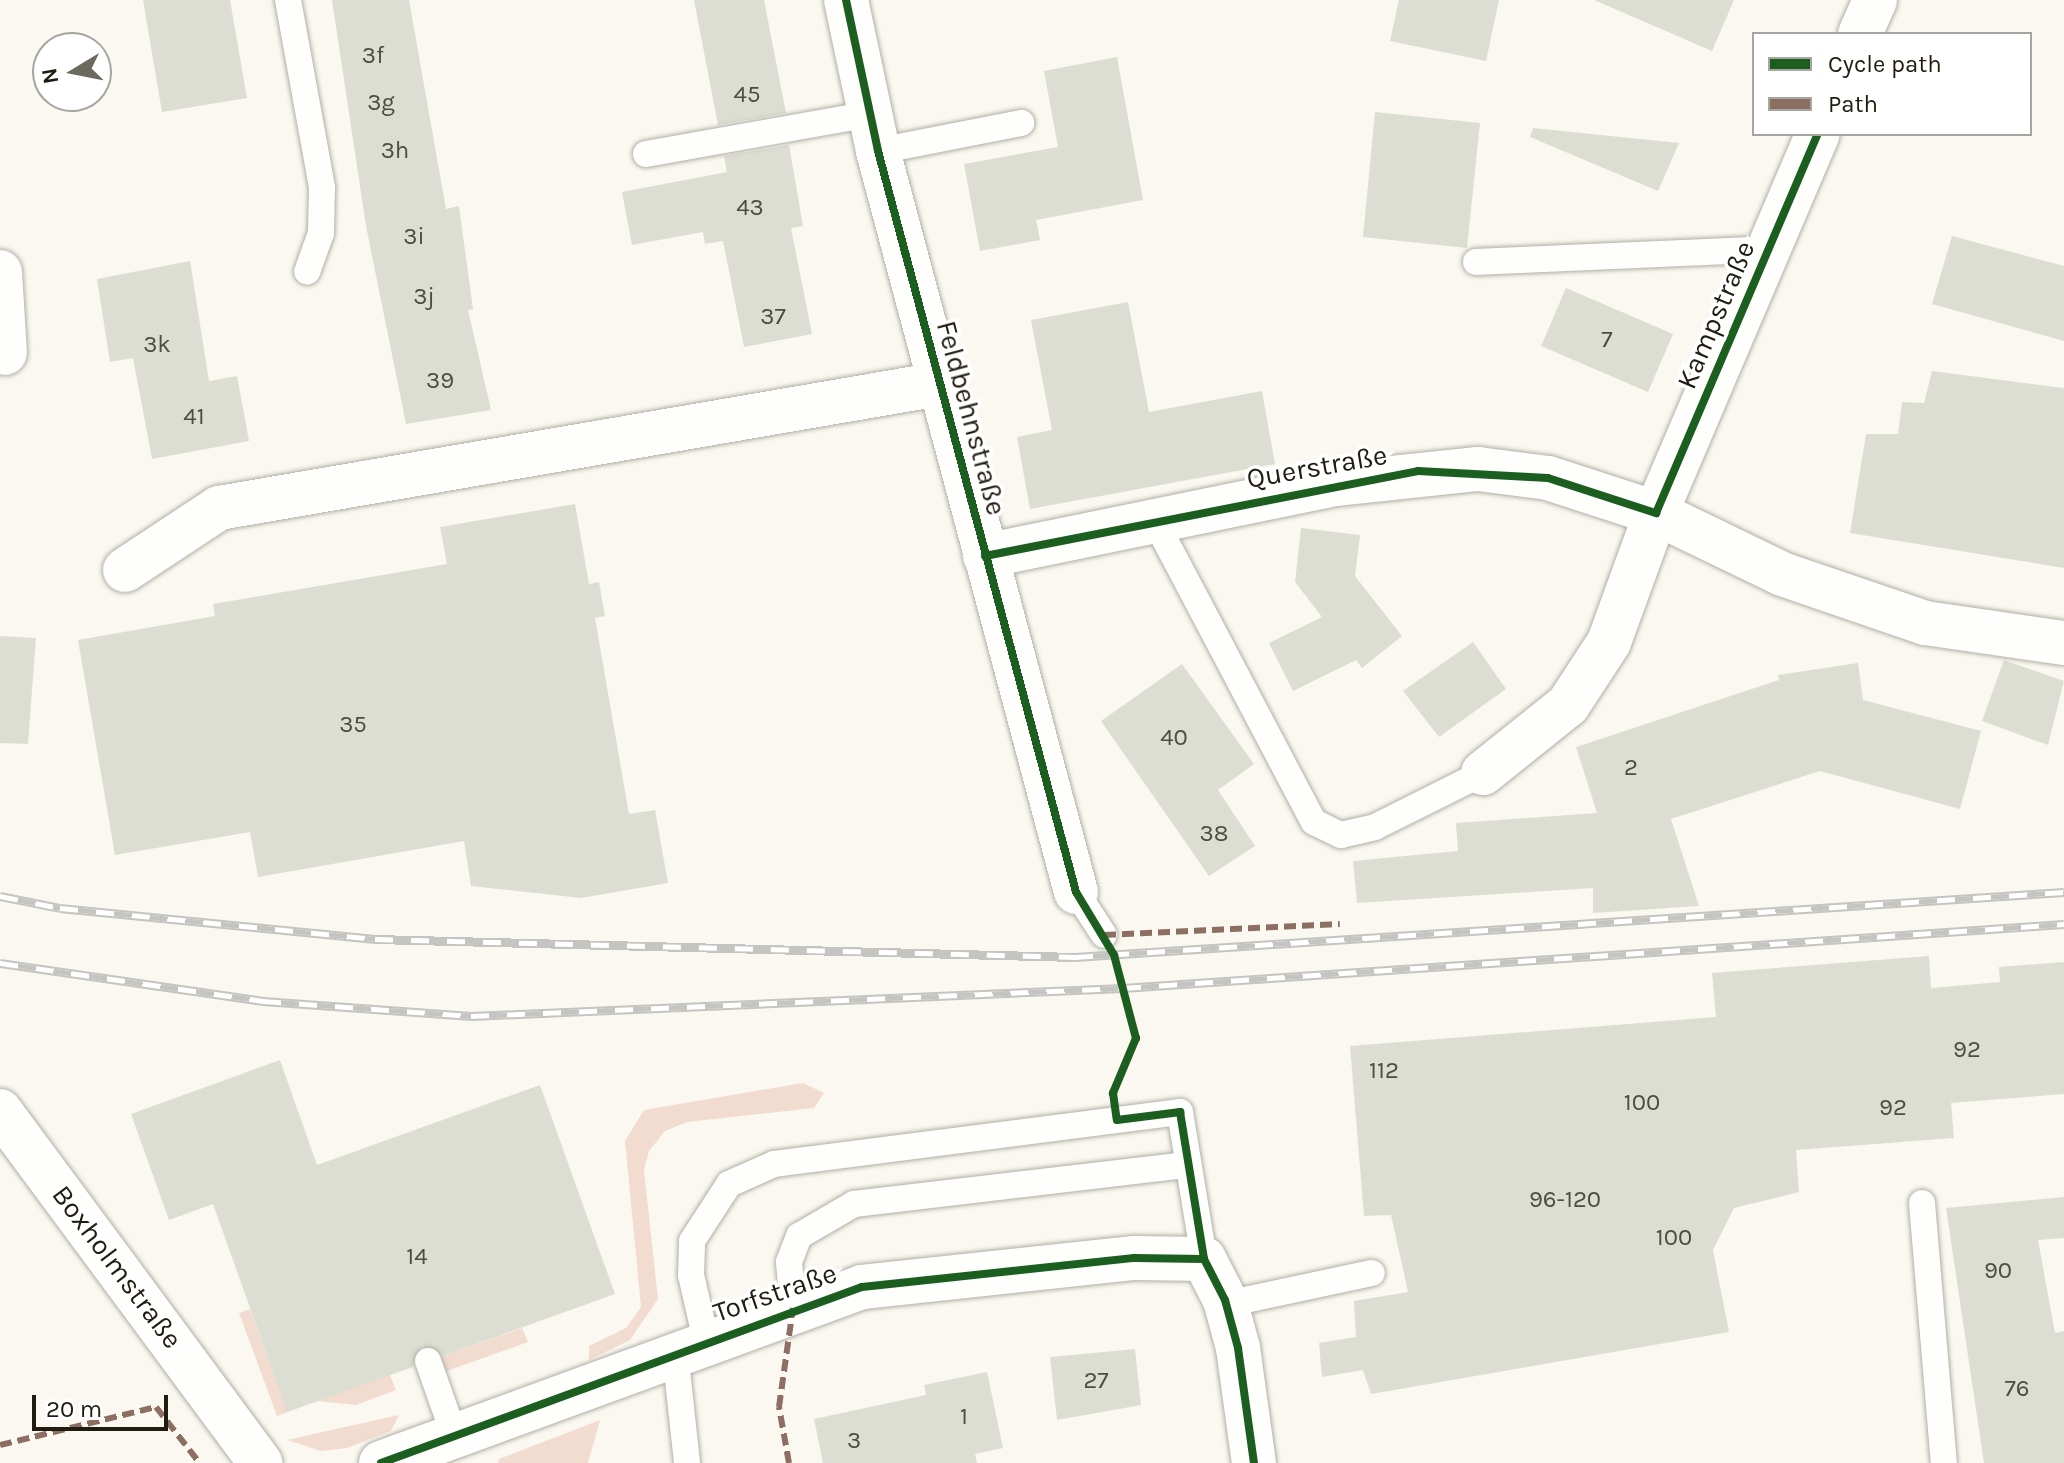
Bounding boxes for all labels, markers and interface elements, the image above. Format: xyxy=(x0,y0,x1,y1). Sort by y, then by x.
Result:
north arrow xyxy=(32,32,112,112)
legend xyxy=(1752,32,2032,136)
house number: 3f xyxy=(362,42,384,70)
text: Cycle path xyxy=(1828,50,1942,78)
text: N xyxy=(36,66,65,86)
house number: 45 xyxy=(734,81,760,109)
house number: 3g xyxy=(367,89,395,117)
text: Path xyxy=(1828,90,1878,118)
house number: 3h xyxy=(381,137,409,165)
house number: 43 xyxy=(736,194,764,222)
house number: 3i xyxy=(403,223,425,251)
street label: Kampstraße xyxy=(1670,236,1762,394)
house number: 3j xyxy=(413,283,435,311)
house number: 37 xyxy=(760,303,786,331)
street label: Feldbehnstraße xyxy=(929,317,1013,519)
house number: 7 xyxy=(1601,326,1613,354)
house number: 3k xyxy=(143,331,171,359)
house number: 39 xyxy=(426,367,454,395)
house number: 41 xyxy=(183,403,205,431)
street label: Querstraße xyxy=(1244,438,1390,496)
house number: 35 xyxy=(339,711,367,739)
house number: 40 xyxy=(1160,724,1188,752)
house number: 2 xyxy=(1624,754,1638,782)
house number: 38 xyxy=(1200,820,1228,848)
house number: 92 xyxy=(1953,1036,1981,1064)
house number: 112 xyxy=(1369,1057,1399,1085)
house number: 100 xyxy=(1624,1089,1660,1117)
house number: 92 xyxy=(1879,1094,1907,1122)
street label: Boxholmstraße xyxy=(45,1179,189,1355)
house number: 96-120 xyxy=(1529,1186,1601,1214)
house number: 100 xyxy=(1656,1224,1692,1252)
house number: 14 xyxy=(406,1243,428,1271)
street label: Torfstraße xyxy=(709,1256,841,1330)
house number: 90 xyxy=(1984,1257,2012,1285)
house number: 27 xyxy=(1083,1367,1109,1395)
house number: 76 xyxy=(2004,1375,2030,1403)
scale bar xyxy=(36,1379,172,1429)
text: 20 m xyxy=(46,1395,102,1423)
house number: 1 xyxy=(960,1403,968,1431)
house number: 3 xyxy=(847,1427,861,1455)

